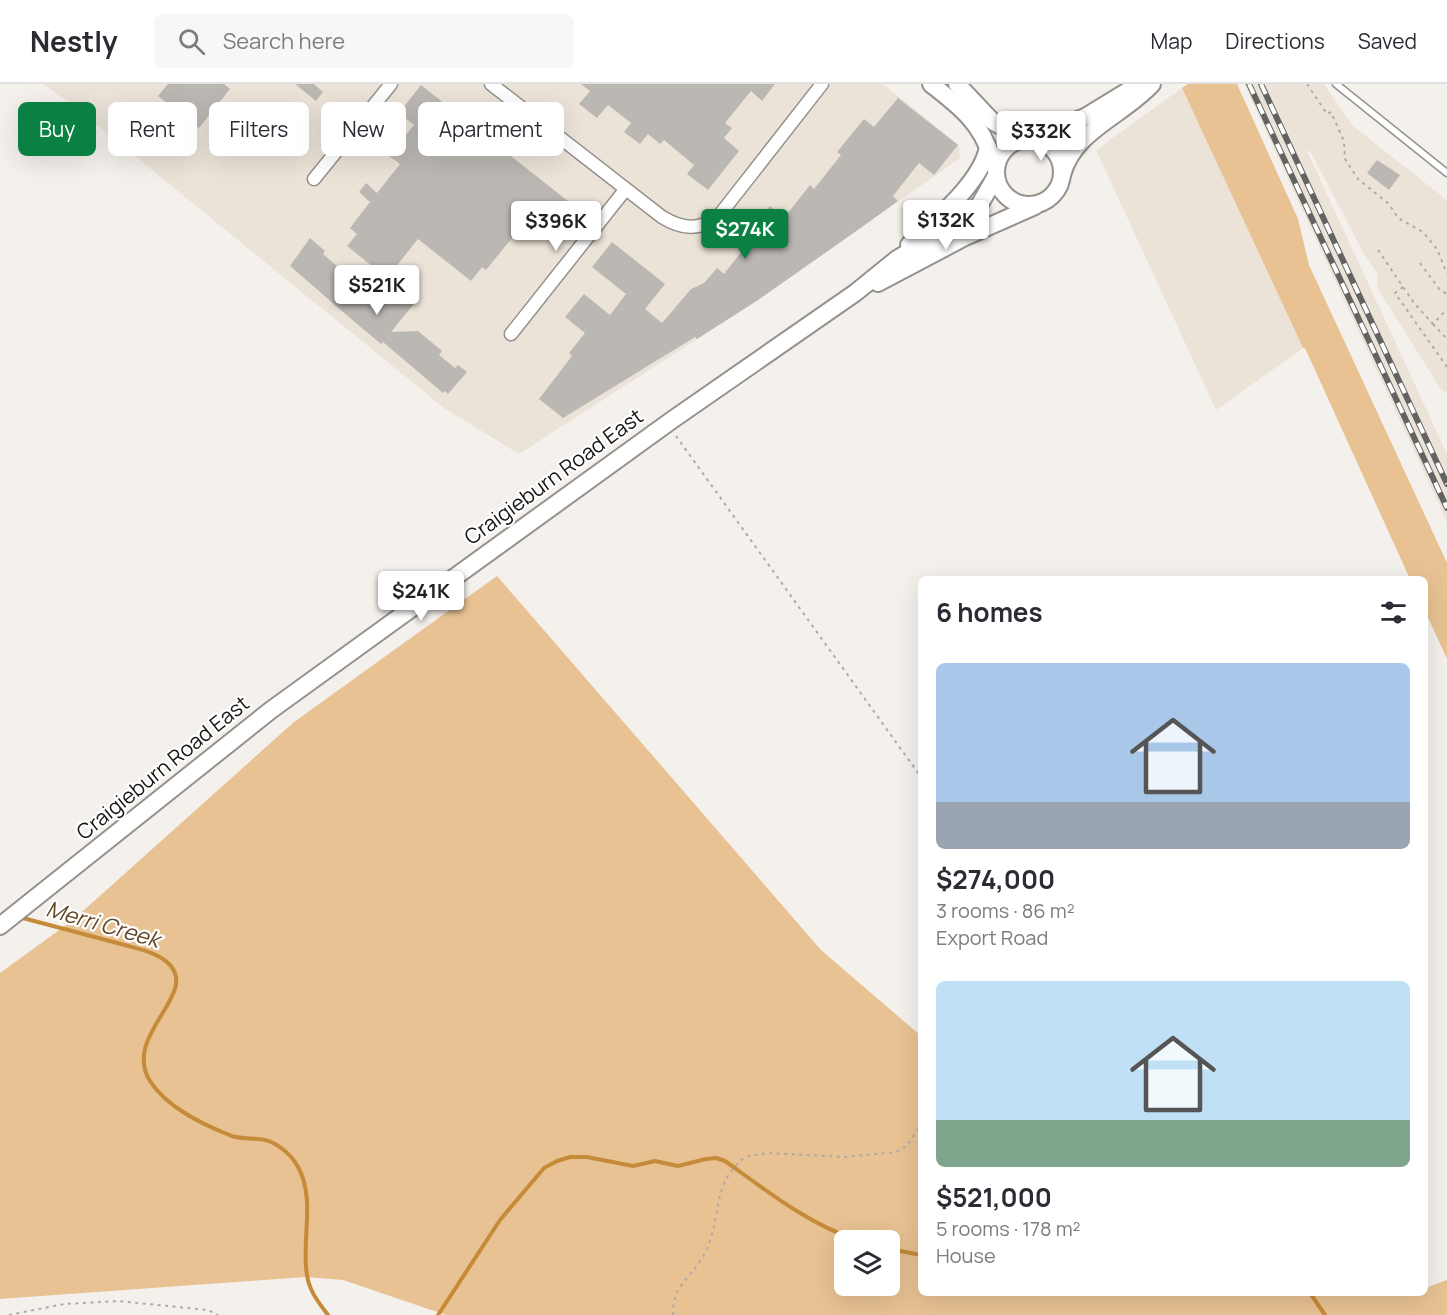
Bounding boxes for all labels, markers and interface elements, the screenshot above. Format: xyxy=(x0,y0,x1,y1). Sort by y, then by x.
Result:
search box xyxy=(154,14,574,68)
text: Nestly xyxy=(30,22,118,60)
icon: search xyxy=(175,25,208,58)
text: Search here xyxy=(223,26,345,56)
text: Map xyxy=(1151,27,1192,55)
text: Directions xyxy=(1225,27,1325,55)
text: Saved xyxy=(1358,27,1417,55)
chip: Buy xyxy=(18,102,96,156)
chip: Rent xyxy=(108,102,197,156)
chip: Filters xyxy=(209,102,309,156)
chip: New xyxy=(321,102,406,156)
chip: Apartment xyxy=(418,102,564,156)
pin: $332K xyxy=(999,111,1083,162)
text: $332K xyxy=(1011,117,1071,144)
pin: $132K xyxy=(904,200,988,251)
pin: $396K xyxy=(514,201,598,252)
text: $132K xyxy=(917,206,975,233)
text: $396K xyxy=(525,207,587,234)
pin: $274K xyxy=(703,209,787,260)
text: $274K xyxy=(715,215,775,242)
pin: $521K xyxy=(335,265,419,316)
text: $521K xyxy=(348,271,406,298)
street label: Craigieburn Road East xyxy=(458,402,648,551)
pin: $241K xyxy=(379,571,463,622)
text: $241K xyxy=(392,577,450,604)
text: 6 homes xyxy=(936,594,1043,630)
icon: filters xyxy=(1377,596,1410,629)
street label: Craigieburn Road East xyxy=(70,689,255,846)
icon: home xyxy=(1119,702,1227,810)
text: $274,000 xyxy=(936,861,1055,897)
water label: Merri Creek xyxy=(43,893,166,955)
text: 3 rooms · 86 m² xyxy=(936,897,1075,924)
text: Export Road xyxy=(936,924,1048,951)
icon: home xyxy=(1119,1020,1227,1128)
text: $521,000 xyxy=(936,1179,1052,1215)
text: 5 rooms · 178 m² xyxy=(936,1215,1081,1242)
map controls xyxy=(834,1230,900,1296)
button: layers xyxy=(834,1230,900,1296)
text: House xyxy=(936,1242,996,1269)

